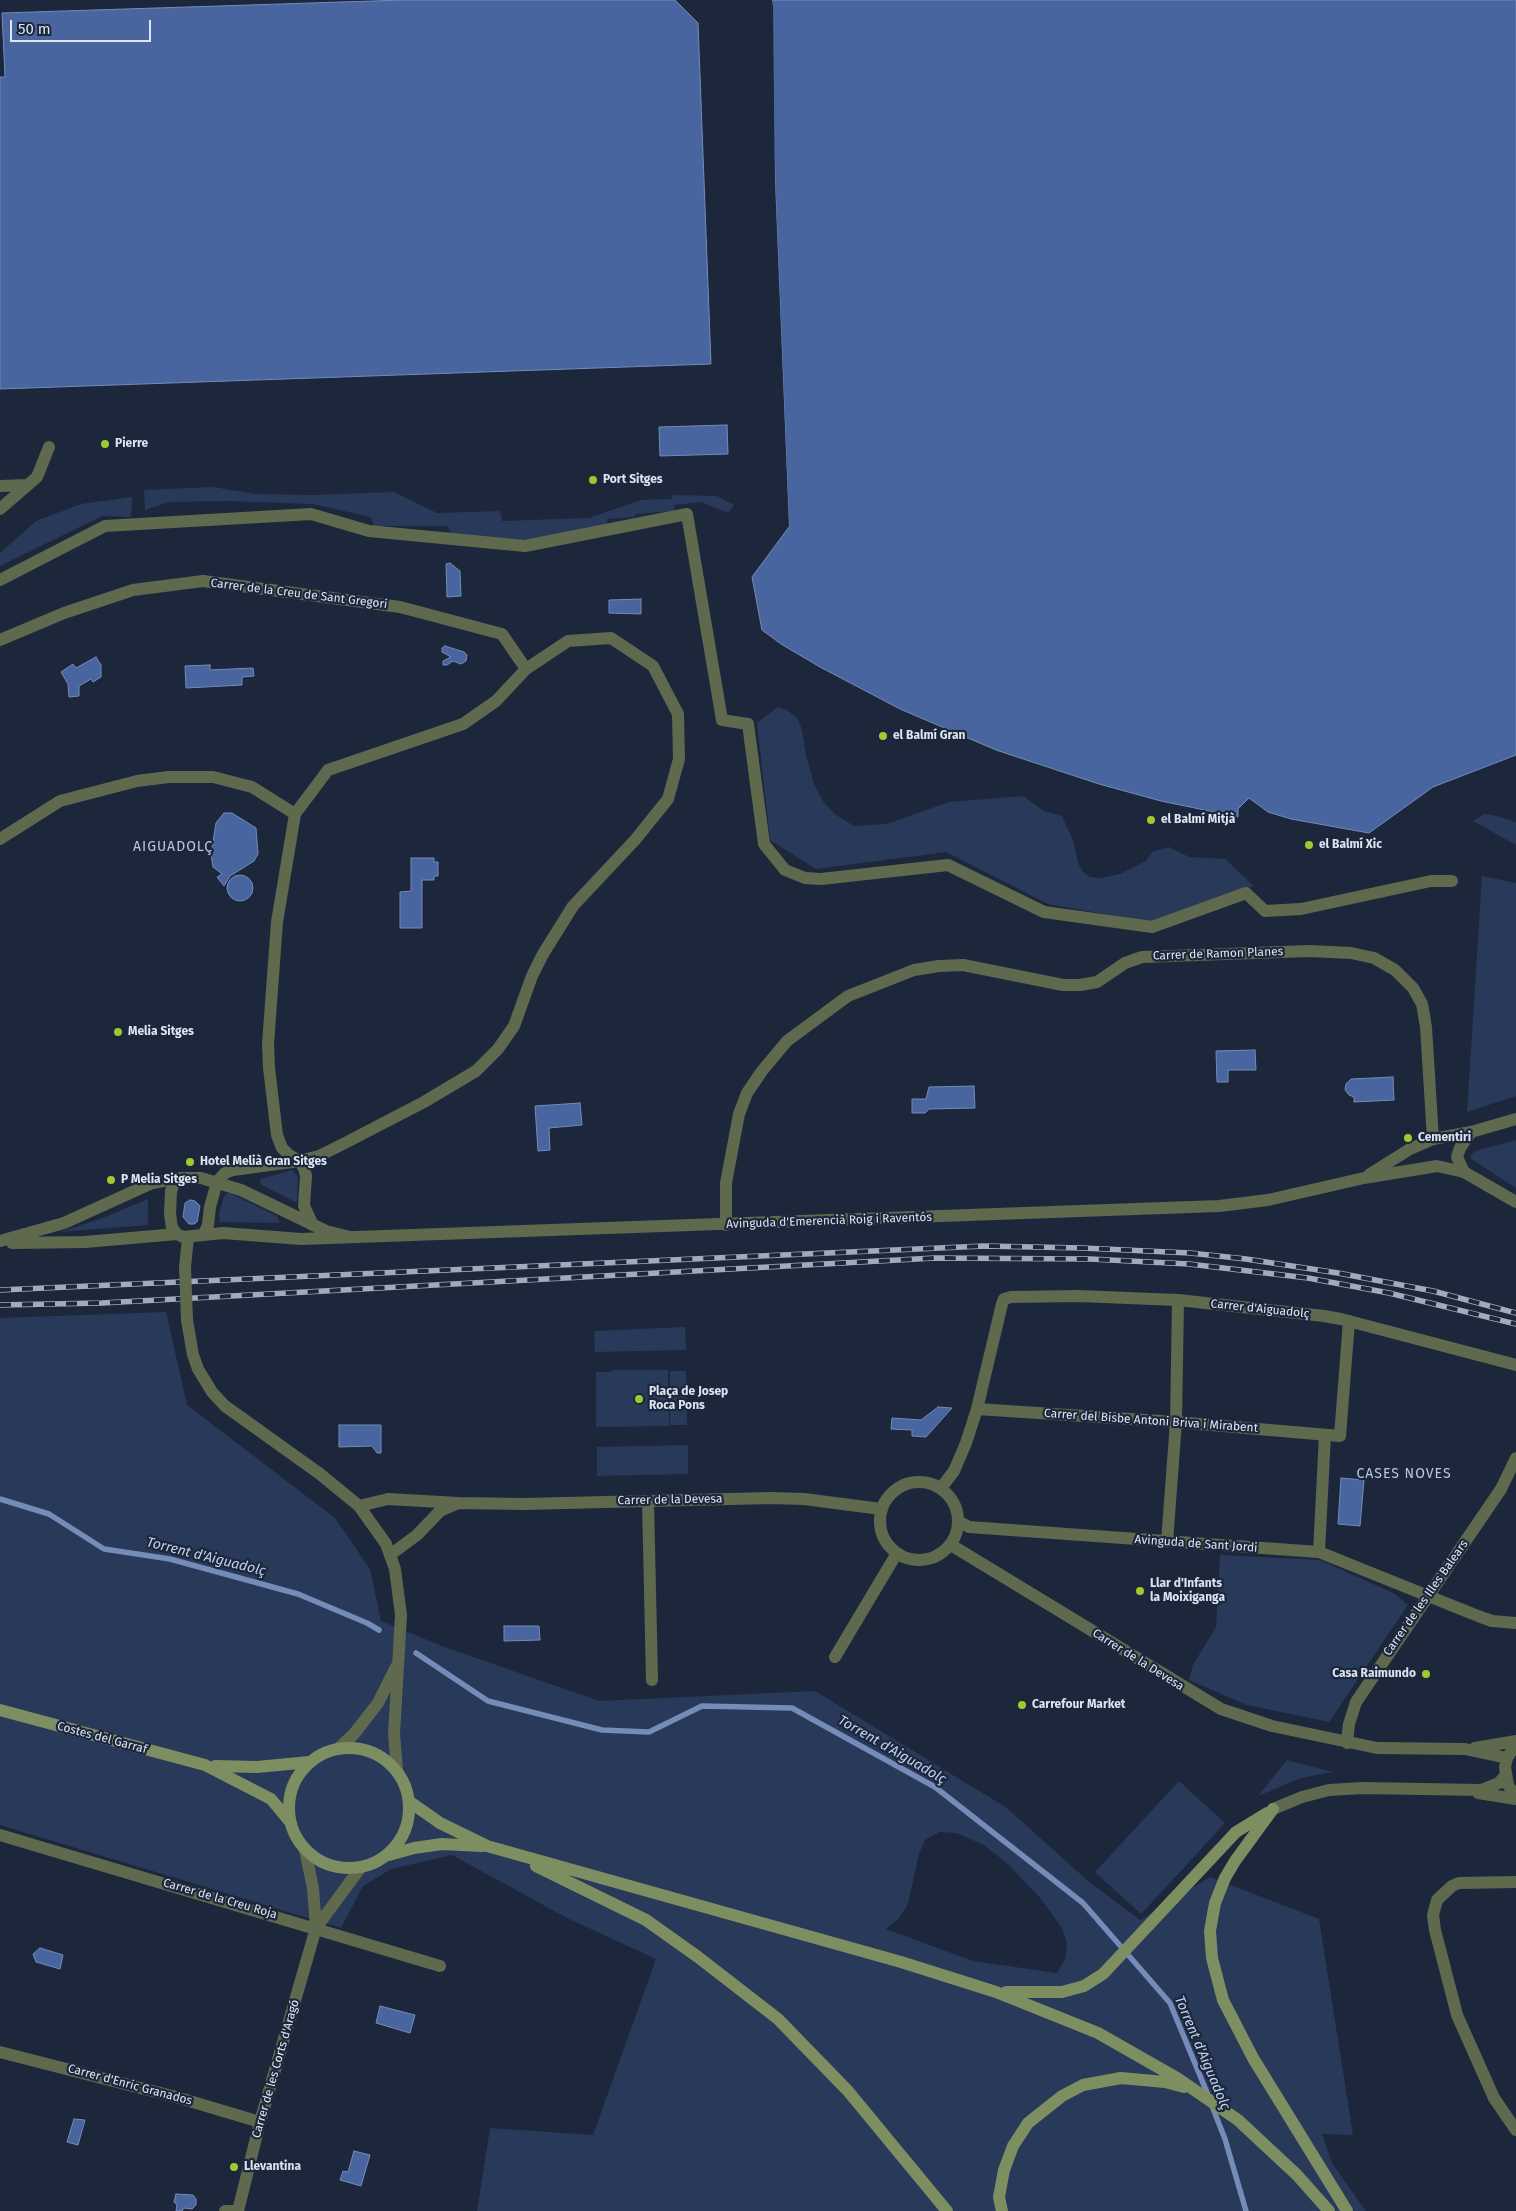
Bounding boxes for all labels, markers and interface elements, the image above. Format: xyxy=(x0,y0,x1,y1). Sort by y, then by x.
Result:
scale bar xyxy=(12,10,154,42)
text: 50 m xyxy=(18,20,51,38)
place label: Pierre xyxy=(115,437,148,451)
marker: Pierre xyxy=(99,438,111,450)
place label: Port Sitges xyxy=(603,473,663,487)
marker: Port Sitges xyxy=(587,474,599,486)
street label: Carrer de la Creu de Sant Gregori xyxy=(210,576,388,612)
place label: el Balmí Gran xyxy=(893,729,965,743)
marker: el Balmí Gran xyxy=(877,730,889,742)
place label: el Balmí Mitjà xyxy=(1161,813,1235,827)
marker: el Balmí Mitjà xyxy=(1145,814,1157,826)
place label: el Balmí Xic xyxy=(1319,838,1382,852)
district label: AIGUADOLÇ xyxy=(132,839,214,855)
marker: el Balmí Xic xyxy=(1303,839,1315,851)
street label: Carrer de Ramon Planes xyxy=(1153,945,1283,963)
place label: Melia Sitges xyxy=(128,1025,194,1039)
marker: Melia Sitges xyxy=(112,1026,124,1038)
place label: Cementiri xyxy=(1418,1131,1471,1145)
marker: Cementiri xyxy=(1402,1132,1414,1144)
place label: Hotel Melià Gran Sitges xyxy=(200,1155,327,1169)
marker: Hotel Melià Gran Sitges xyxy=(184,1156,196,1168)
place label: P Melia Sitges xyxy=(121,1173,197,1187)
marker: P Melia Sitges xyxy=(105,1174,117,1186)
street label: Avinguda d'Emerencià Roig i Raventós xyxy=(726,1210,932,1232)
street label: Carrer d'Aiguadolç xyxy=(1210,1297,1310,1321)
place label: Plaça de Josep Roca Pons xyxy=(649,1385,728,1413)
marker: Plaça de Josep Roca Pons xyxy=(633,1393,645,1405)
street label: Carrer del Bisbe Antoni Briva i Mirabent xyxy=(1044,1406,1258,1436)
district label: CASES NOVES xyxy=(1355,1466,1453,1482)
street label: Carrer de la Devesa xyxy=(617,1492,723,1508)
street label: Avinguda de Sant Jordi xyxy=(1134,1533,1258,1555)
water label: Torrent d'Aiguadolç xyxy=(145,1534,267,1580)
street label: Carrer de les Illes Balears xyxy=(1381,1537,1471,1659)
place label: Llar d'Infants la Moixiganga xyxy=(1150,1577,1225,1605)
marker: Llar d'Infants la Moixiganga xyxy=(1134,1585,1146,1597)
street label: Carrer de la Devesa xyxy=(1090,1626,1186,1694)
place label: Casa Raimundo xyxy=(1332,1667,1416,1681)
marker: Casa Raimundo xyxy=(1420,1668,1432,1680)
place label: Carrefour Market xyxy=(1032,1698,1125,1712)
marker: Carrefour Market xyxy=(1016,1699,1028,1711)
water label: Torrent d'Aiguadolç xyxy=(835,1712,949,1788)
street label: Costes del Garraf xyxy=(55,1719,149,1757)
street label: Carrer de la Creu Roja xyxy=(161,1876,279,1922)
water label: Torrent d'Aiguadolç xyxy=(1170,1993,1234,2113)
street label: Carrer de les Corts d'Aragó xyxy=(249,1998,303,2140)
street label: Carrer d'Enric Granados xyxy=(66,2061,194,2109)
place label: Llevantina xyxy=(244,2160,301,2174)
marker: Llevantina xyxy=(228,2161,240,2173)

